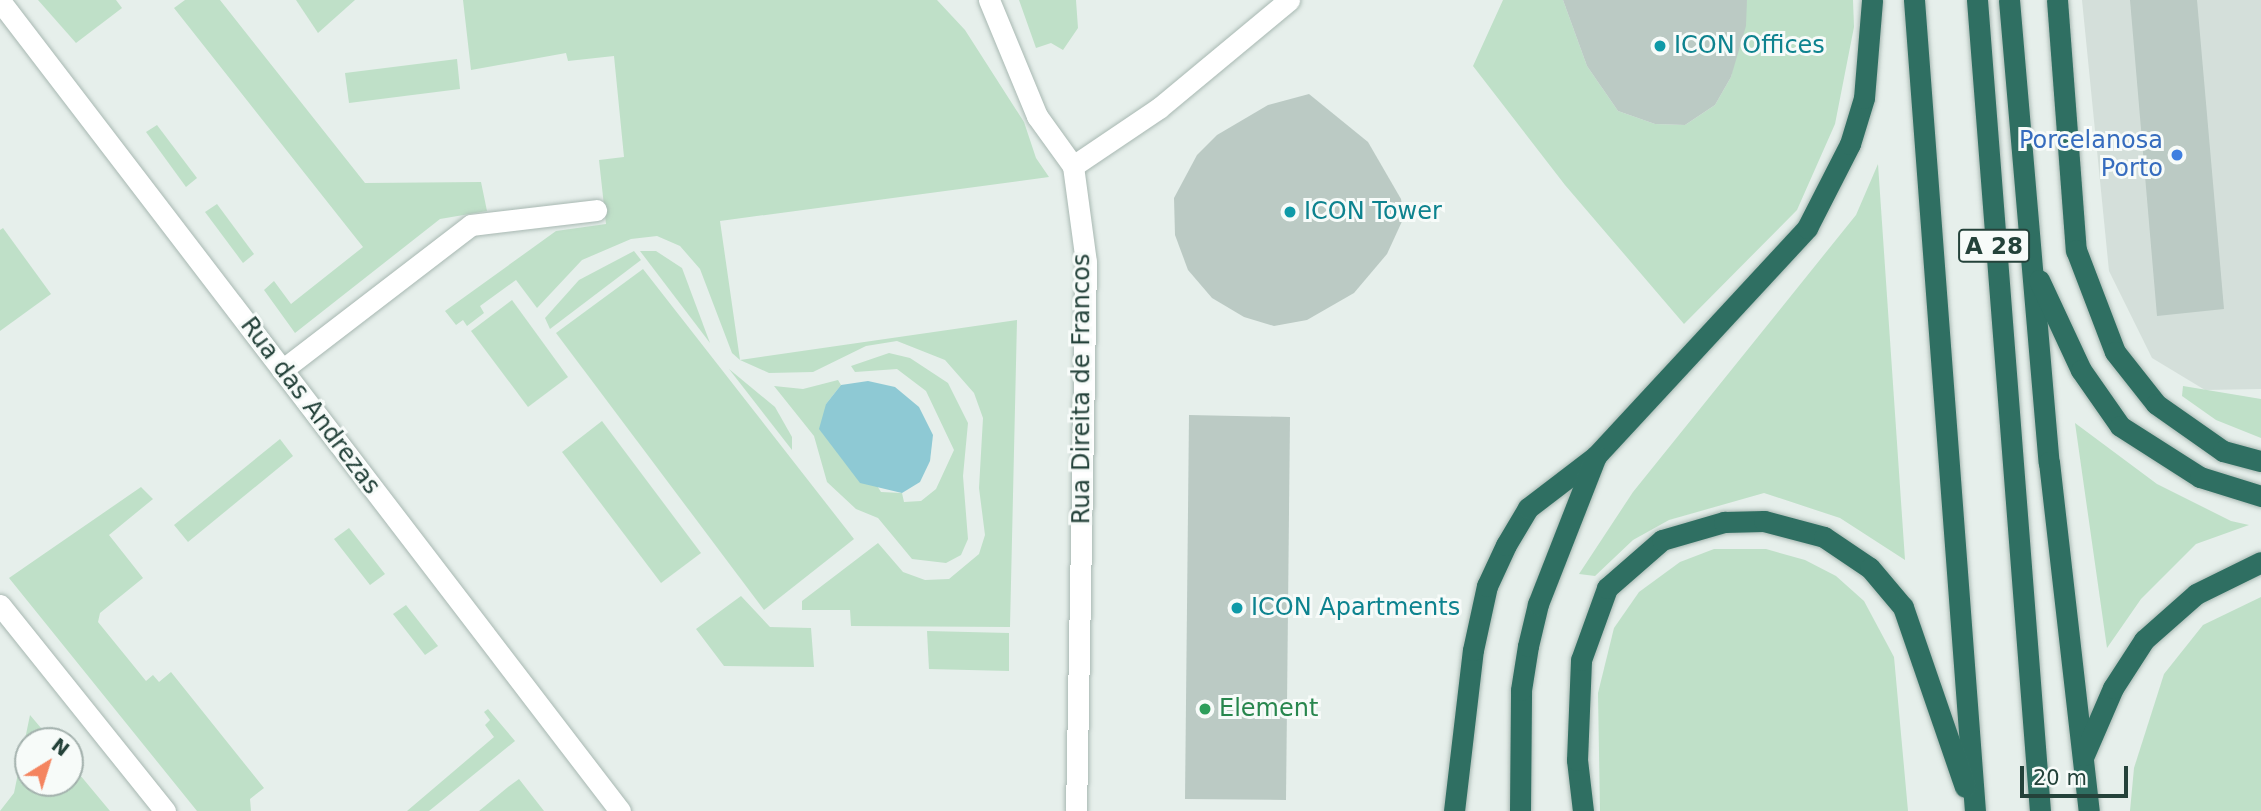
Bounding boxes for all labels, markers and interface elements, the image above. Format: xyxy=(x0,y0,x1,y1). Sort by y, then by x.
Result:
place label: ICON Offices xyxy=(1674,32,1825,60)
marker: ICON Offices xyxy=(1652,38,1668,54)
place label: Porcelanosa Porto xyxy=(2019,127,2163,183)
marker: Porcelanosa Porto xyxy=(2169,147,2185,163)
place label: ICON Tower xyxy=(1304,198,1442,226)
marker: ICON Tower xyxy=(1282,204,1298,220)
road number: A 28 xyxy=(1957,227,2031,266)
street label: Rua Direita de Francos xyxy=(1068,254,1096,524)
street label: Rua das Andrezas xyxy=(234,312,386,500)
place label: ICON Apartments xyxy=(1251,594,1460,622)
marker: ICON Apartments xyxy=(1229,600,1245,616)
place label: Element xyxy=(1219,695,1318,723)
marker: Element xyxy=(1197,701,1213,717)
north arrow xyxy=(14,727,84,797)
text: N xyxy=(48,733,74,761)
scale bar xyxy=(2023,752,2132,796)
text: 20 m xyxy=(2033,766,2087,790)

